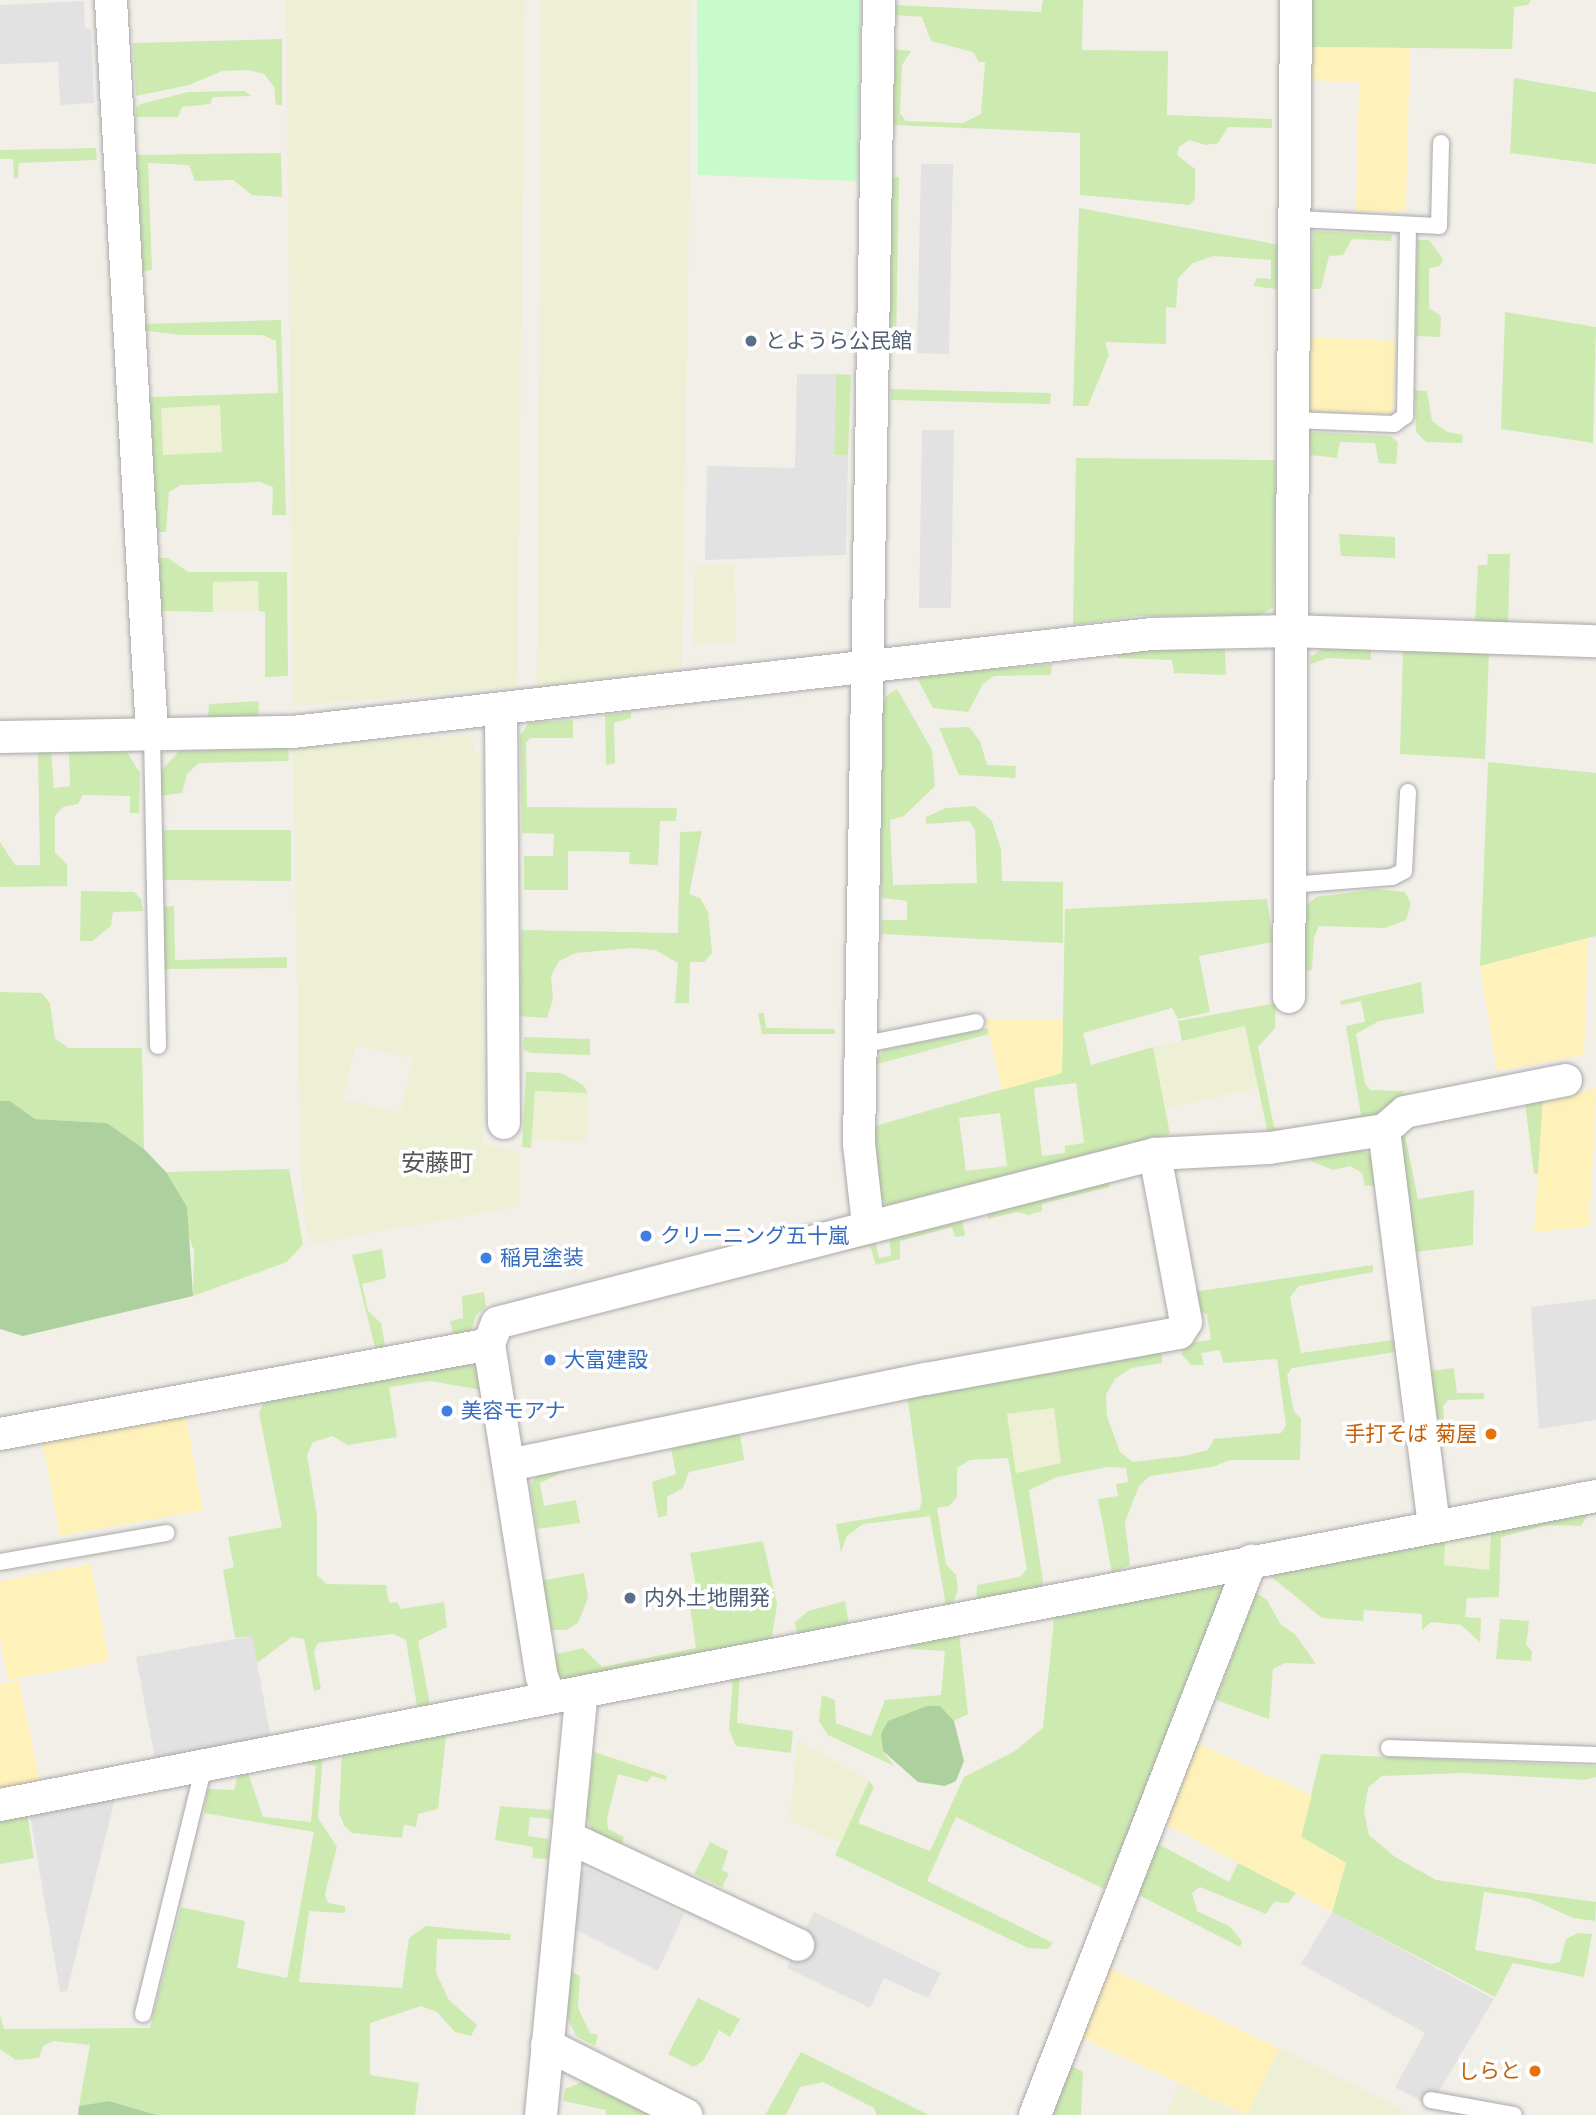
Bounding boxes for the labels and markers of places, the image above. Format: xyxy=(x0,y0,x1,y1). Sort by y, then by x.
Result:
place label: とようら公民館 xyxy=(765,328,912,354)
marker: とようら公民館 xyxy=(743,333,759,349)
place label: クリーニング五十嵐 xyxy=(660,1223,849,1249)
marker: クリーニング五十嵐 xyxy=(638,1228,654,1244)
place label: 稲見塗装 xyxy=(500,1245,584,1271)
marker: 稲見塗装 xyxy=(478,1250,494,1266)
place label: 大富建設 xyxy=(564,1347,648,1373)
marker: 大富建設 xyxy=(542,1352,558,1368)
place label: 美容モアナ xyxy=(461,1398,566,1424)
marker: 美容モアナ xyxy=(439,1403,455,1419)
place label: 手打そば 菊屋 xyxy=(1344,1421,1477,1447)
marker: 手打そば 菊屋 xyxy=(1483,1426,1499,1442)
place label: 内外土地開発 xyxy=(644,1585,770,1611)
marker: 内外土地開発 xyxy=(622,1590,638,1606)
place label: しらと xyxy=(1458,2058,1521,2084)
marker: しらと xyxy=(1527,2063,1543,2079)

